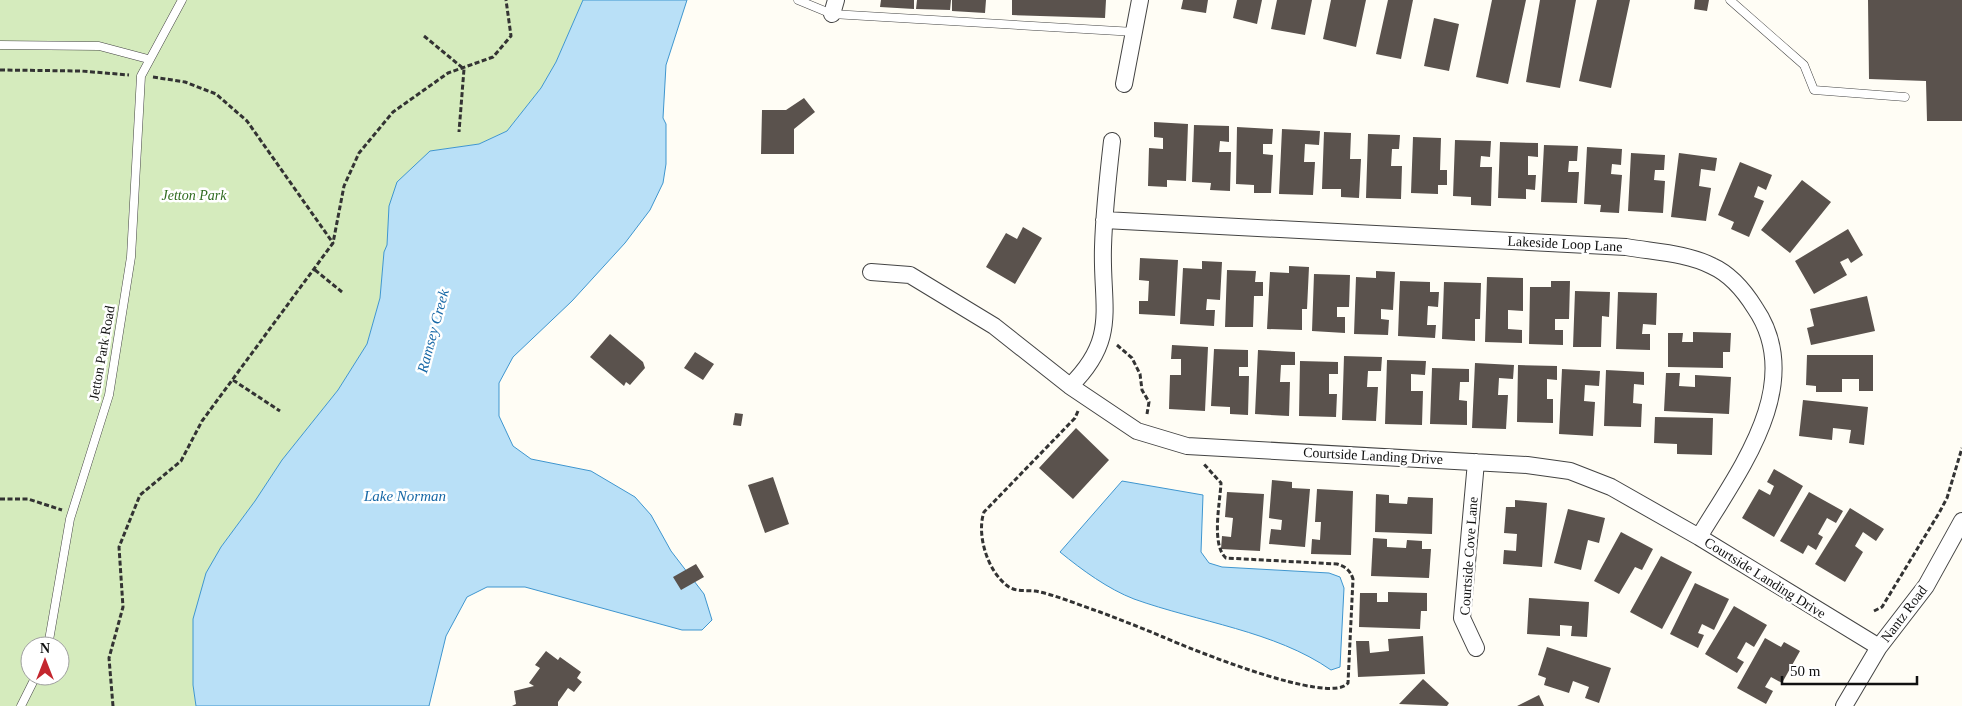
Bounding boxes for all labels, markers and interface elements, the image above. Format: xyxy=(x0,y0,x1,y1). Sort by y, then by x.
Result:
park label: Jetton Park xyxy=(162,188,227,203)
street label: Lakeside Loop Lane xyxy=(1507,233,1623,255)
water label: Ramsey Creek xyxy=(414,287,452,375)
street label: Jetton Park Road xyxy=(86,305,118,401)
street label: Courtside Landing Drive xyxy=(1303,445,1443,467)
water label: Lake Norman xyxy=(363,488,446,504)
street label: Courtside Cove Lane xyxy=(1457,496,1481,616)
street label: Courtside Landing Drive xyxy=(1702,535,1828,621)
street label: Nantz Road xyxy=(1878,583,1930,645)
north arrow xyxy=(20,636,70,686)
text: N xyxy=(40,641,50,656)
scale bar xyxy=(1782,654,1917,686)
text: 50 m xyxy=(1790,663,1821,679)

